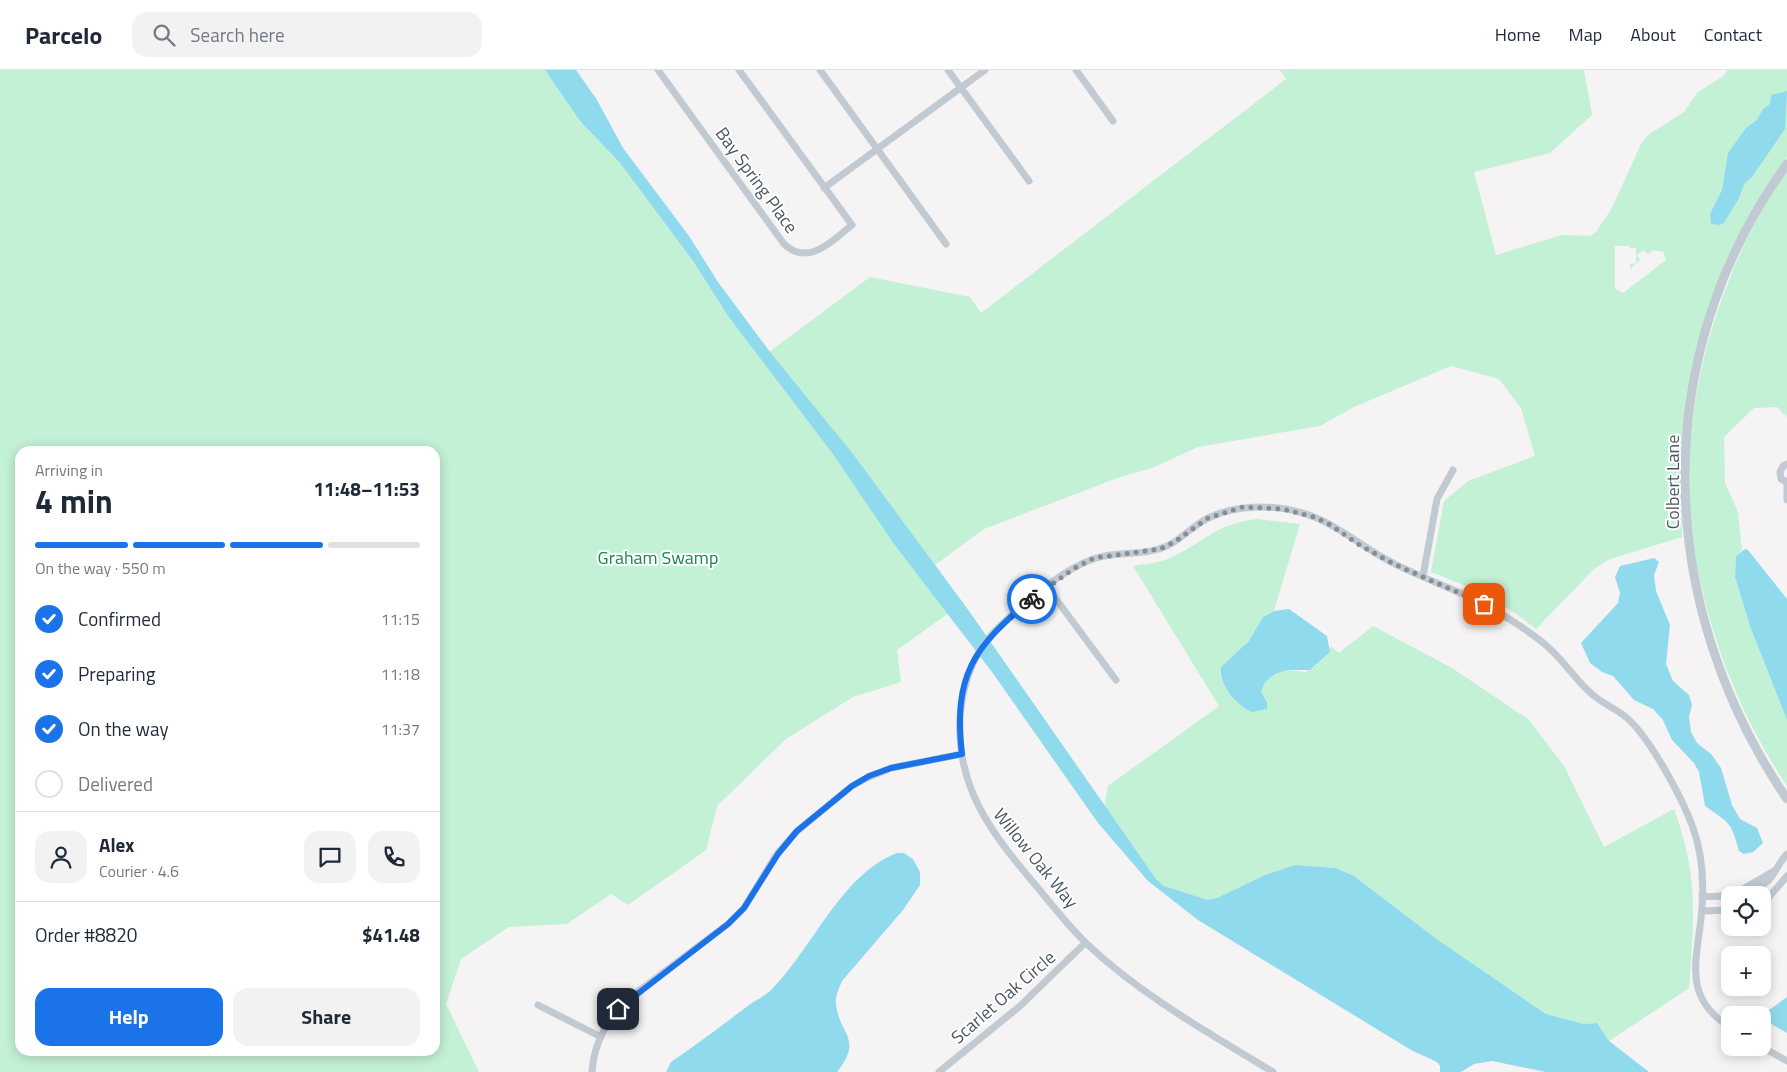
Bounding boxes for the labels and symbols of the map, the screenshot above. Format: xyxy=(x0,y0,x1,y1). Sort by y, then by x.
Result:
street label: Bay Spring Place xyxy=(709,121,805,239)
street label: Colbert Lane xyxy=(1659,435,1686,529)
park label: Graham Swamp xyxy=(598,544,718,571)
courier xyxy=(1007,574,1057,624)
pin xyxy=(1463,583,1505,625)
street label: Willow Oak Way xyxy=(987,802,1085,914)
street label: Scarlet Oak Circle xyxy=(945,944,1061,1050)
pin xyxy=(597,988,639,1030)

